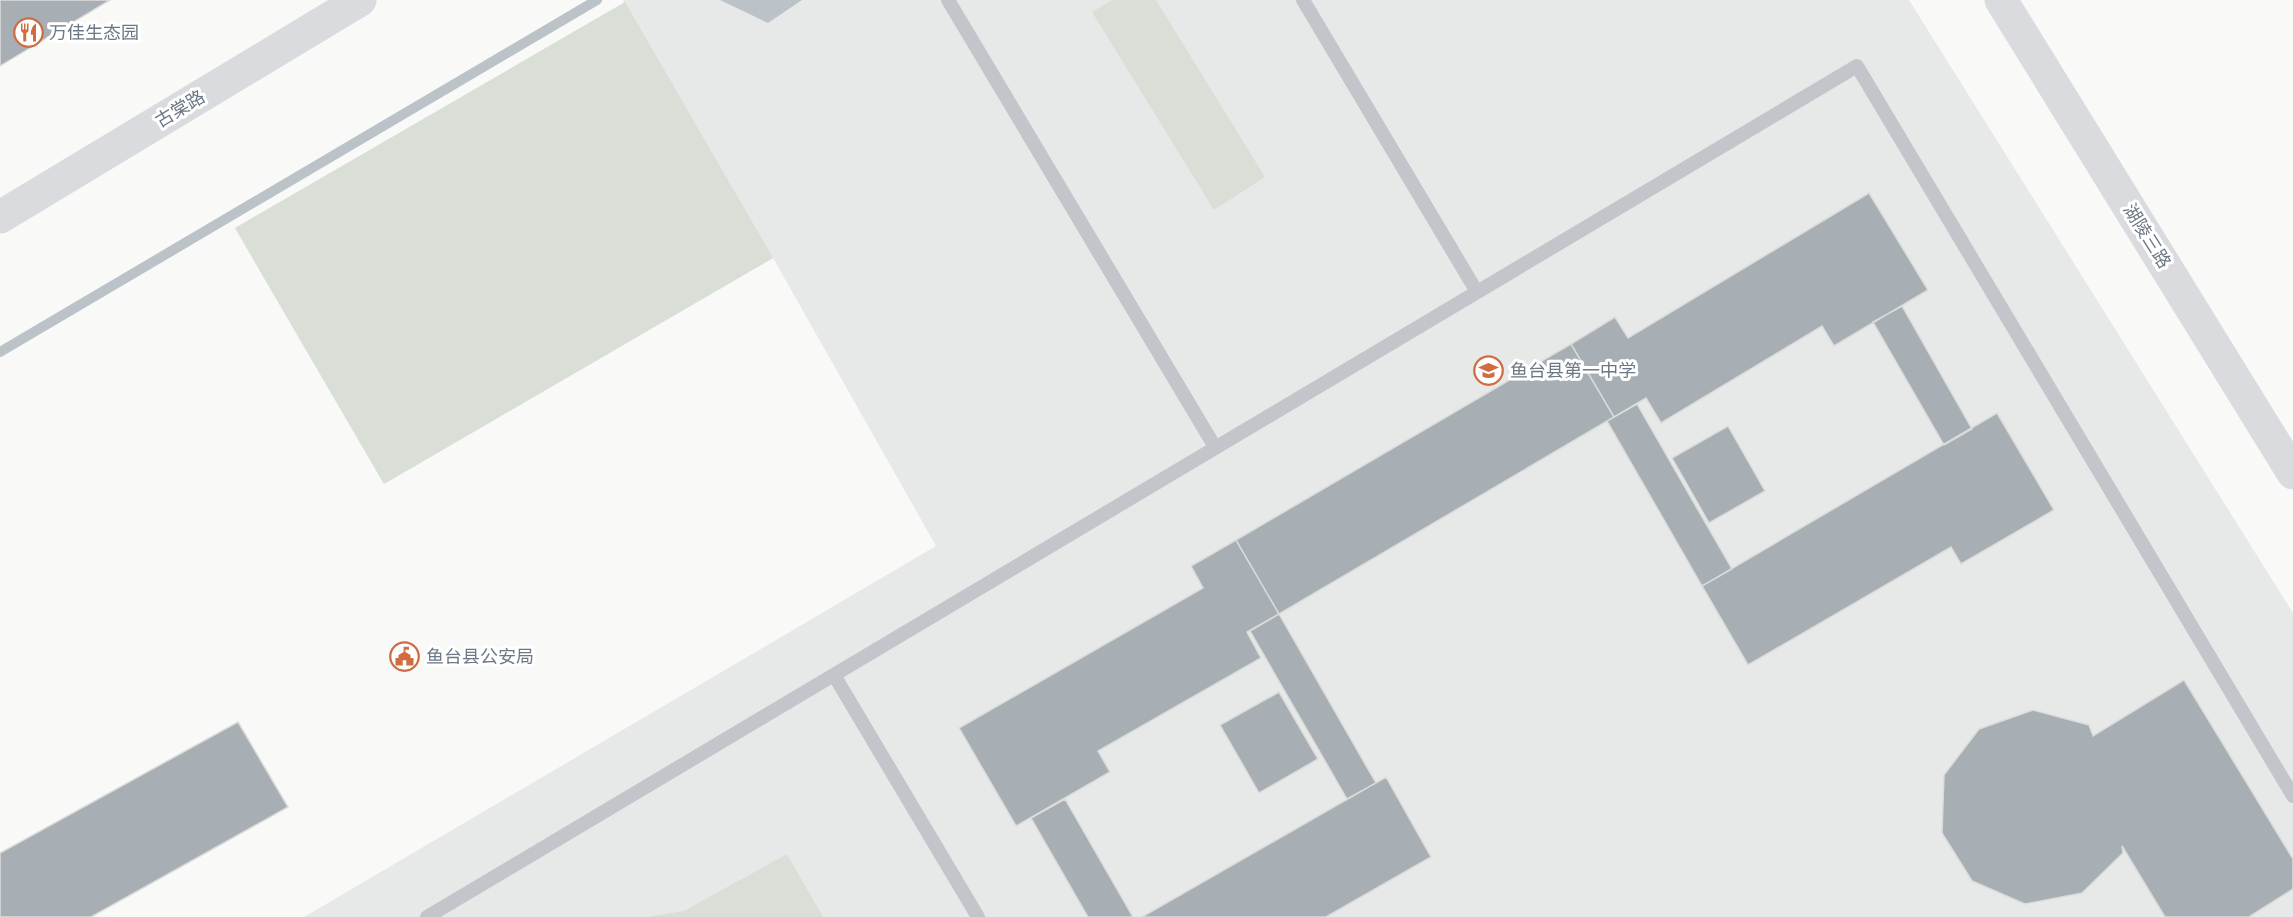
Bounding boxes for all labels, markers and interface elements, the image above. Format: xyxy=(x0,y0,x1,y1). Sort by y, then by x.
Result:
restaurant icon: 万佳生态园 xyxy=(12,17,44,49)
place label: 万佳生态园 xyxy=(49,22,139,44)
street label: 古棠路 xyxy=(151,86,209,132)
street label: 湖陵三路 xyxy=(2119,200,2175,272)
school or university icon: 鱼台县第一中学 xyxy=(1473,355,1505,387)
place label: 鱼台县第一中学 xyxy=(1510,360,1636,382)
public building icon: 鱼台县公安局 xyxy=(389,641,421,673)
place label: 鱼台县公安局 xyxy=(426,646,534,668)

